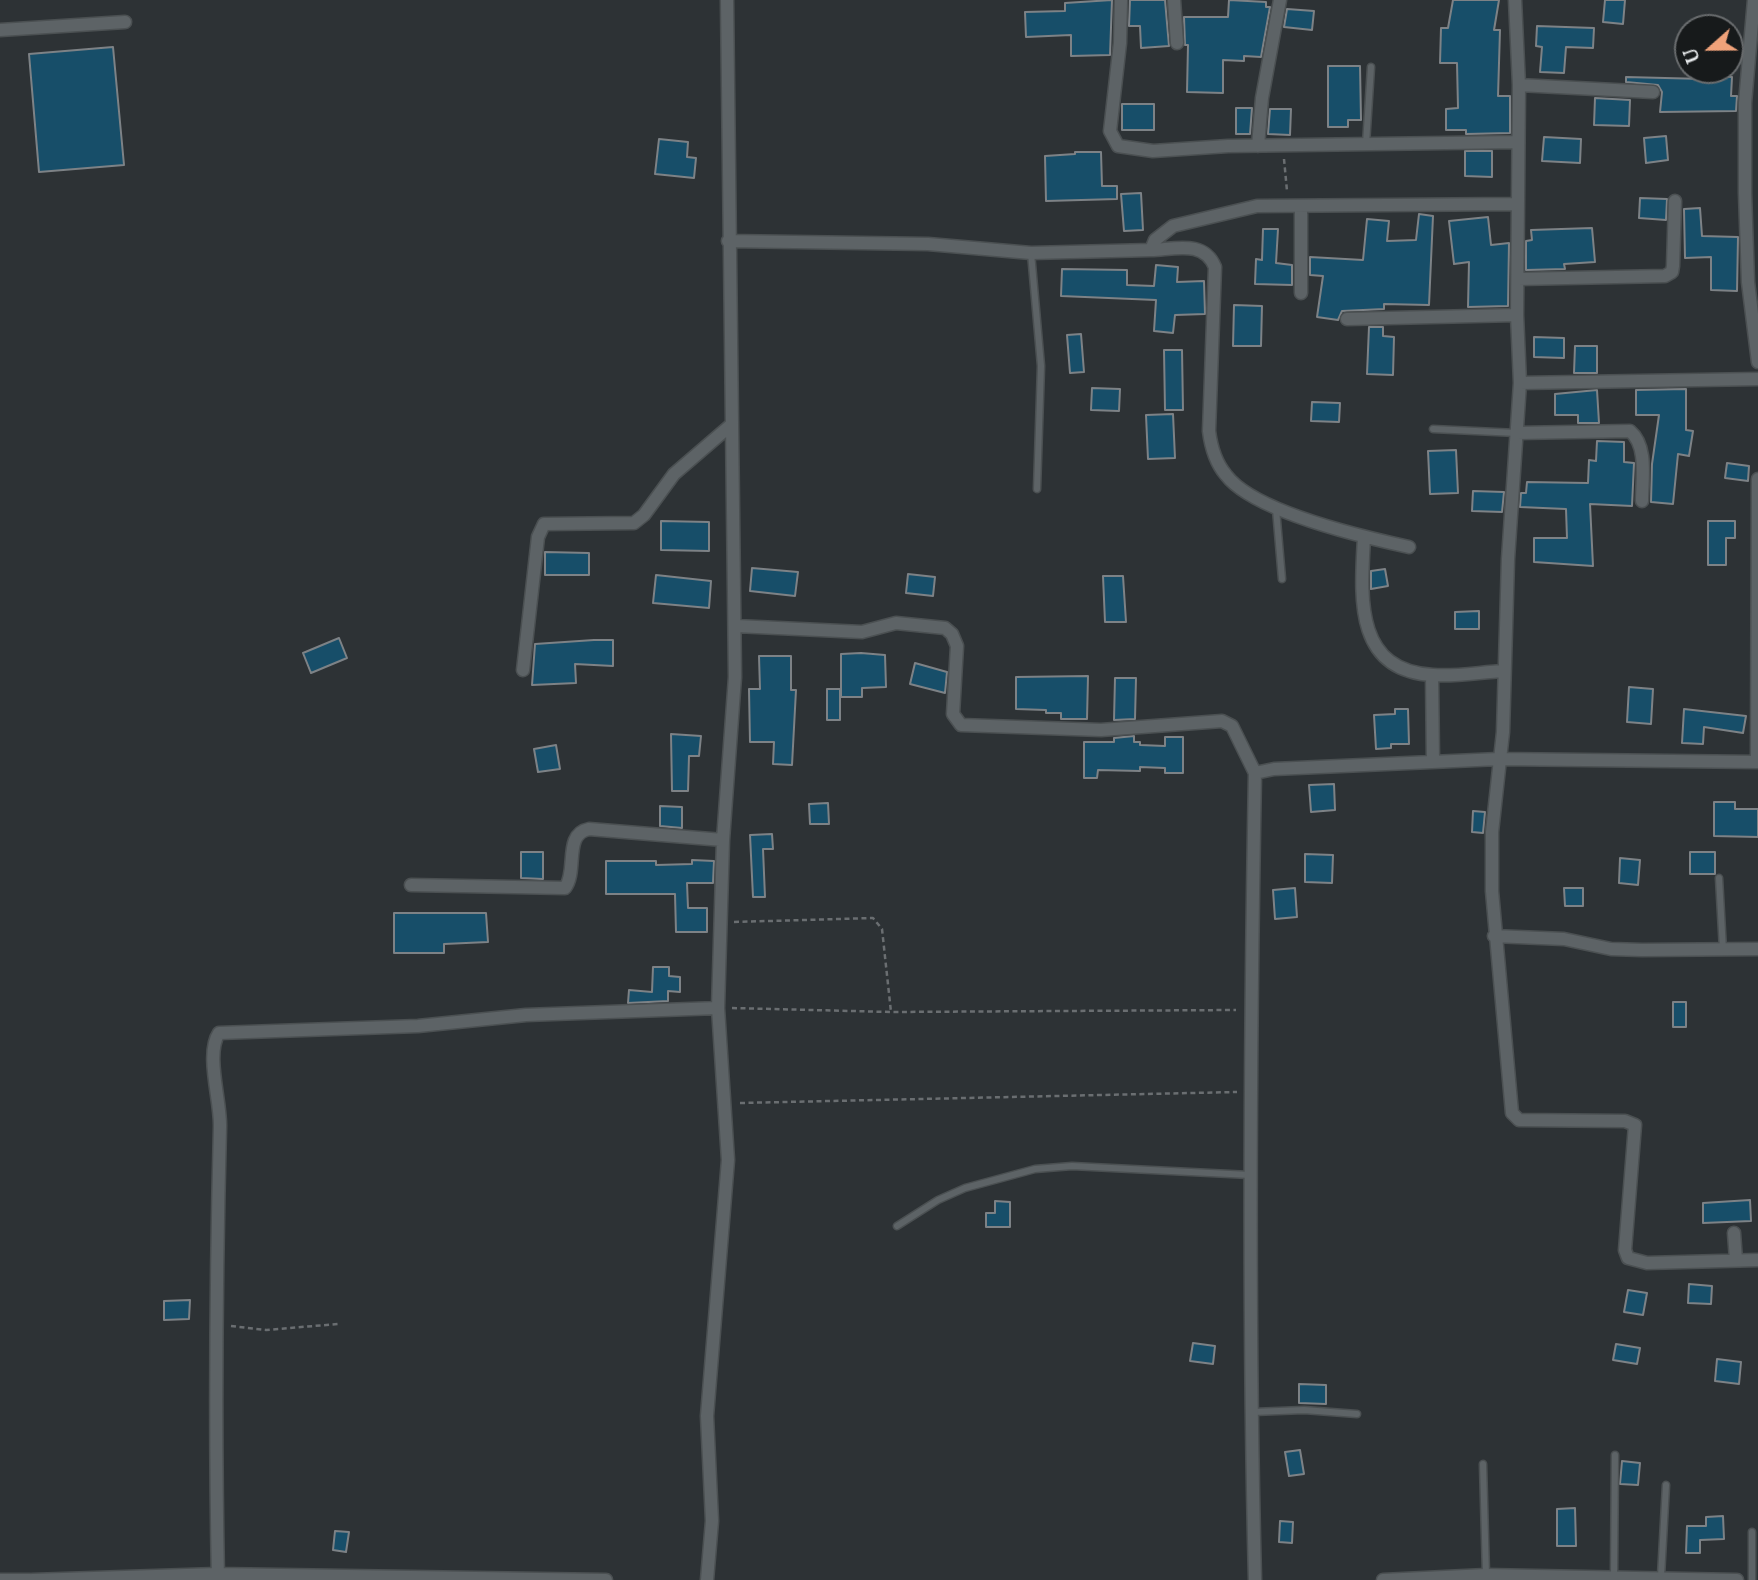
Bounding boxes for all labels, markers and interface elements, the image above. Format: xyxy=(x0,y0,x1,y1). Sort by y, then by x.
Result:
north arrow xyxy=(1674,14,1744,84)
text: U xyxy=(1677,45,1705,67)

